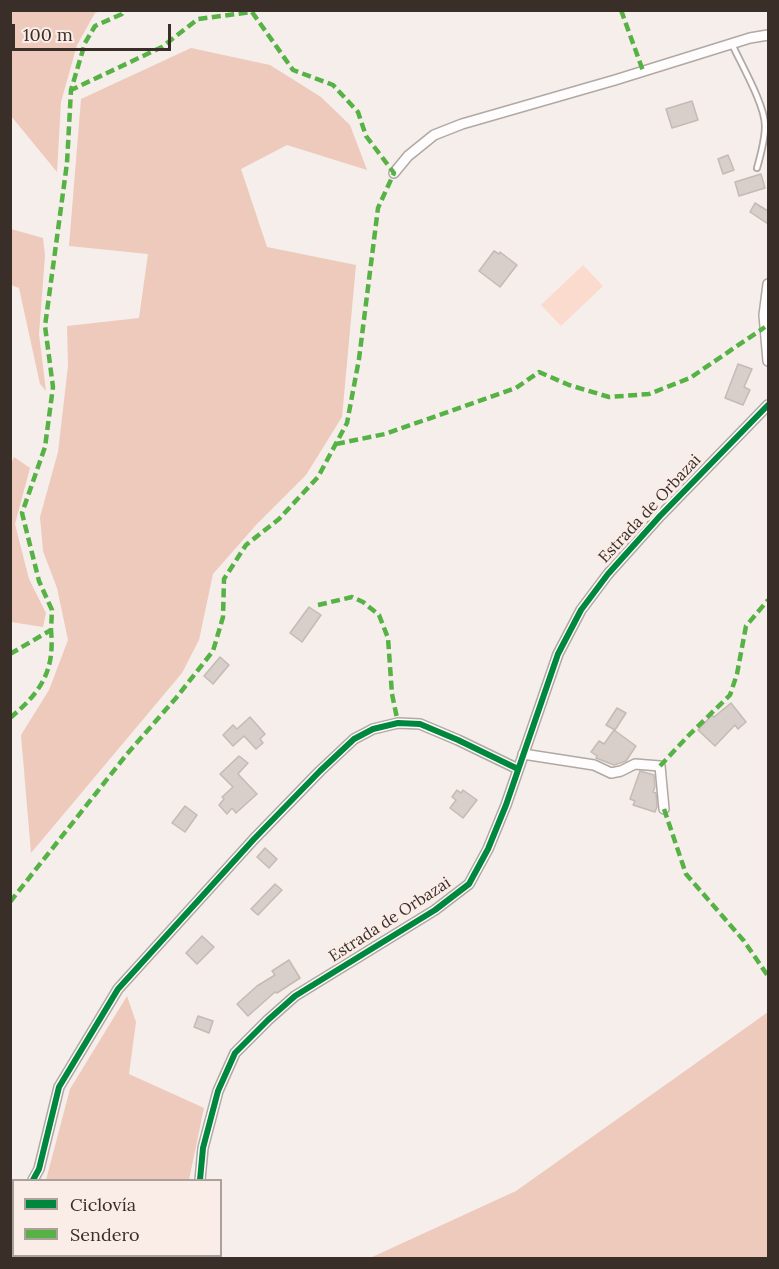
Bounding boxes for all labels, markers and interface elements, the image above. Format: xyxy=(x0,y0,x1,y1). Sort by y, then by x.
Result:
scale bar xyxy=(15,12,174,50)
text: 100 m xyxy=(23,23,73,46)
street label: Estrada de Orbazai xyxy=(595,451,705,567)
street label: Estrada de Orbazai xyxy=(326,874,454,966)
legend xyxy=(12,1179,222,1257)
text: Ciclovía xyxy=(70,1193,136,1216)
text: Sendero xyxy=(70,1223,140,1246)

